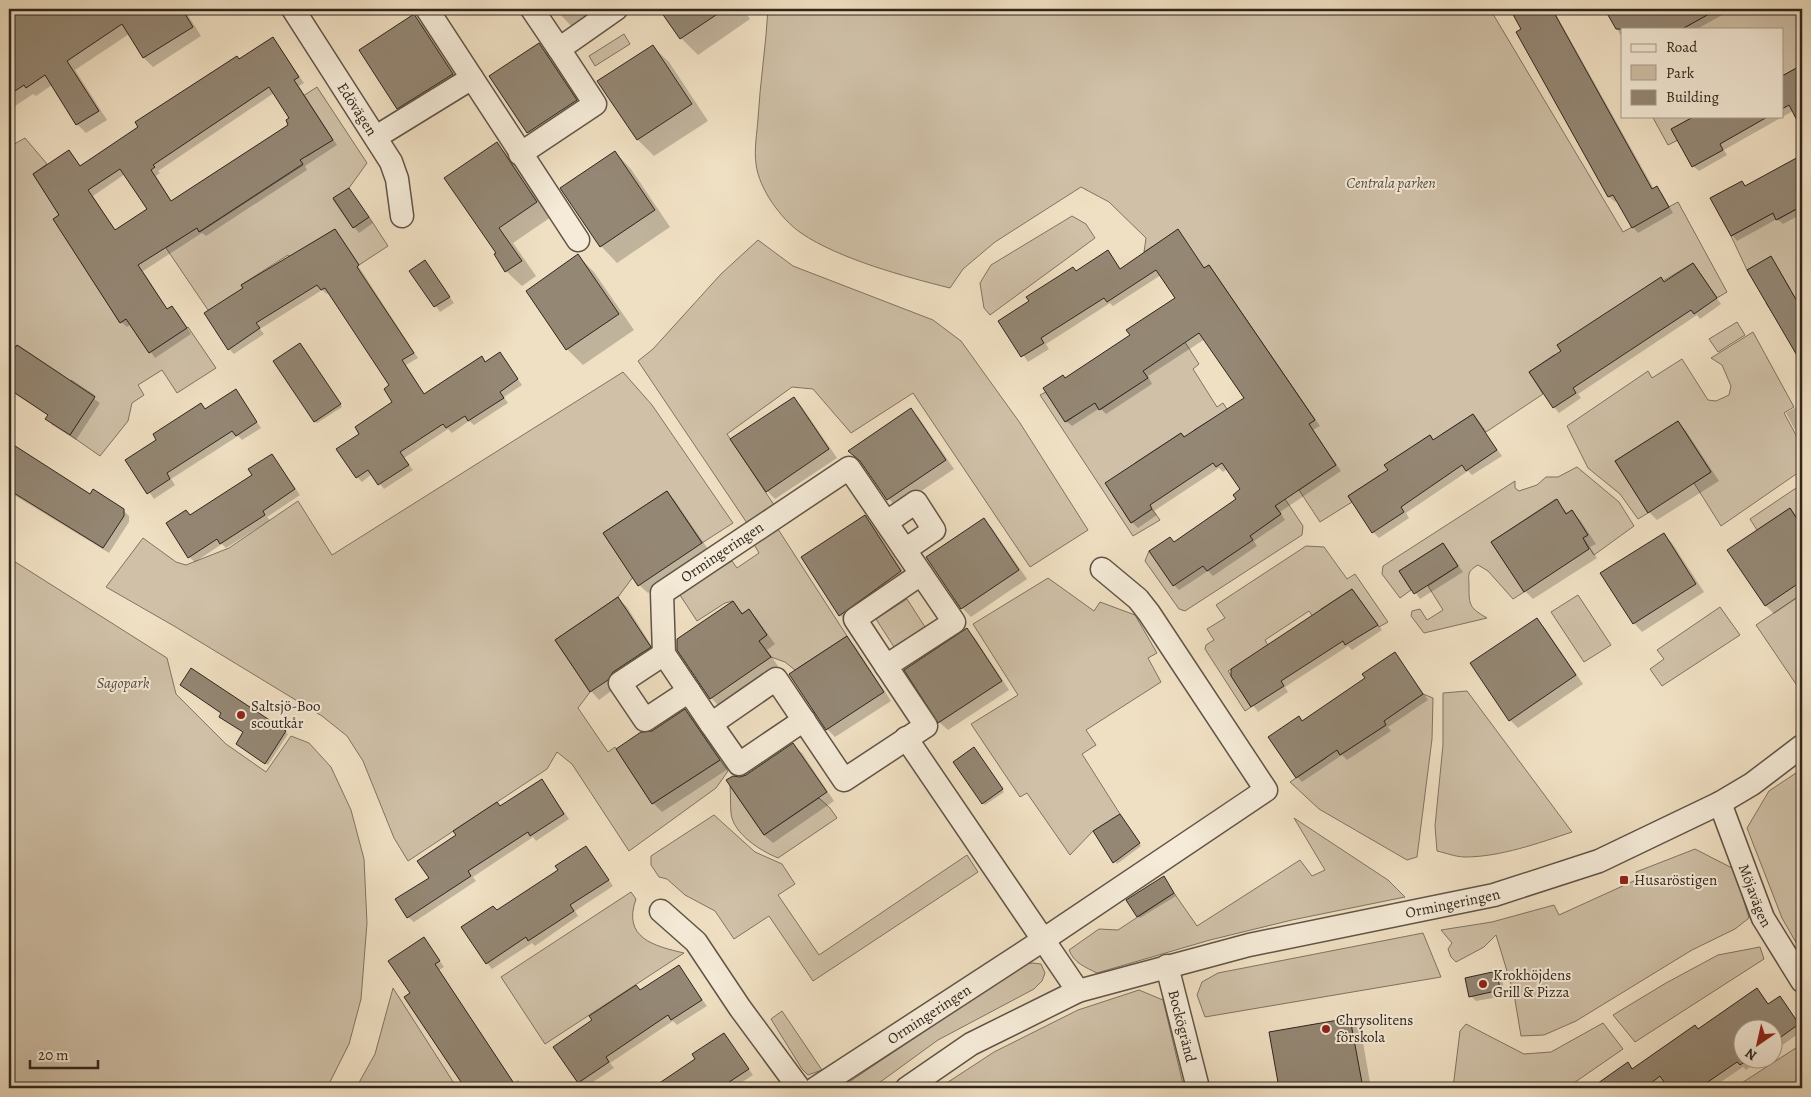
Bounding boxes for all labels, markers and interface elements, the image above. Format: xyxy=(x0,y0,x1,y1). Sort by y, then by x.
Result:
legend xyxy=(1621,28,1784,118)
text: Road xyxy=(1666,37,1698,57)
text: Park xyxy=(1666,63,1695,83)
street label: Edövägen xyxy=(333,79,382,140)
text: Building xyxy=(1666,87,1719,107)
park label: Centrala parken xyxy=(1346,173,1436,193)
street label: Ormingeringen xyxy=(677,517,767,587)
park label: Sagopark xyxy=(97,673,150,693)
place label: Saltsjö-Boo scoutkår xyxy=(251,696,321,733)
marker: Saltsjö-Boo scoutkår xyxy=(235,709,247,721)
street label: Möjavägen xyxy=(1734,861,1776,931)
place label: Husaröstigen xyxy=(1634,870,1717,890)
marker: Husaröstigen xyxy=(1618,874,1630,886)
street label: Ormingeringen xyxy=(1404,884,1503,923)
place label: Krokhöjdens Grill & Pizza xyxy=(1493,965,1571,1002)
marker: Krokhöjdens Grill & Pizza xyxy=(1477,978,1489,990)
street label: Ormingeringen xyxy=(883,980,975,1049)
street label: Bockögränd xyxy=(1163,988,1201,1065)
place label: Chrysolitens förskola xyxy=(1336,1010,1413,1047)
north arrow xyxy=(1734,1020,1784,1070)
marker: Chrysolitens förskola xyxy=(1320,1023,1332,1035)
scale bar xyxy=(30,1037,98,1069)
text: N xyxy=(1741,1044,1761,1065)
text: 20 m xyxy=(38,1045,69,1065)

